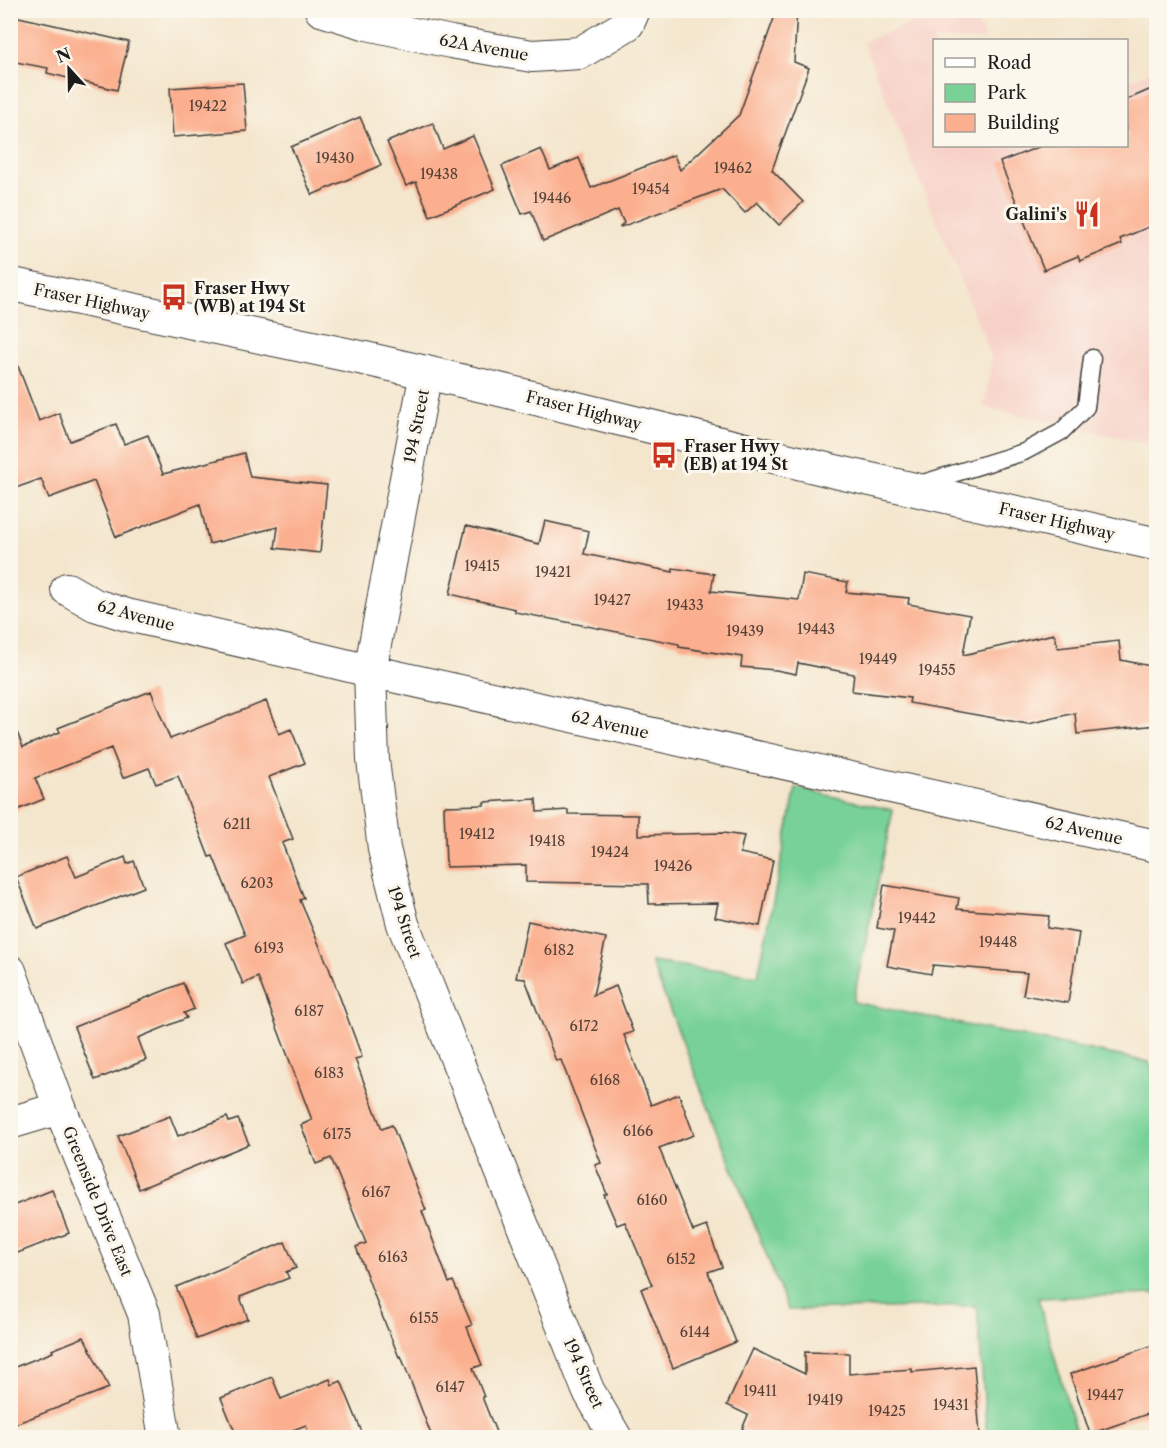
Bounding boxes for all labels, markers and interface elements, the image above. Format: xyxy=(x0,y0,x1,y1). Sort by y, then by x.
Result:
street label: 62A Avenue xyxy=(438,29,530,65)
north arrow xyxy=(39,39,99,99)
legend xyxy=(933,39,1128,147)
text: N xyxy=(53,43,74,67)
text: Road xyxy=(987,52,1032,74)
text: Park xyxy=(987,82,1028,104)
house number: 19422 xyxy=(189,97,227,115)
text: Building xyxy=(987,112,1059,134)
house number: 19430 xyxy=(316,149,354,167)
house number: 19462 xyxy=(714,159,752,177)
house number: 19438 xyxy=(420,165,458,183)
house number: 19454 xyxy=(632,180,670,198)
house number: 19446 xyxy=(533,189,571,207)
restaurant icon: Galini's xyxy=(1072,199,1102,229)
place label: Galini's xyxy=(1005,204,1067,224)
place label: Fraser Hwy (WB) at 194 St xyxy=(194,278,306,316)
street label: Fraser Highway xyxy=(32,279,153,323)
bus stop icon: Fraser Hwy (WB) at 194 St xyxy=(159,282,189,312)
street label: Fraser Highway xyxy=(524,386,645,434)
street label: 194 Street xyxy=(399,387,433,465)
place label: Fraser Hwy (EB) at 194 St xyxy=(684,436,788,474)
bus stop icon: Fraser Hwy (EB) at 194 St xyxy=(649,440,679,470)
street label: Fraser Highway xyxy=(997,498,1118,544)
house number: 19415 xyxy=(464,557,500,575)
house number: 19421 xyxy=(535,563,571,581)
house number: 19427 xyxy=(593,591,631,609)
street label: 62 Avenue xyxy=(95,595,177,635)
house number: 19433 xyxy=(666,596,704,614)
house number: 19443 xyxy=(797,620,835,638)
house number: 19439 xyxy=(726,622,764,640)
house number: 19449 xyxy=(859,650,897,668)
house number: 19455 xyxy=(918,661,956,679)
street label: 62 Avenue xyxy=(569,705,651,743)
street label: 62 Avenue xyxy=(1043,811,1125,849)
house number: 6211 xyxy=(223,815,251,833)
house number: 19412 xyxy=(459,825,495,843)
house number: 19418 xyxy=(529,832,565,850)
house number: 19424 xyxy=(591,843,629,861)
house number: 19426 xyxy=(654,857,692,875)
house number: 6203 xyxy=(241,874,273,892)
street label: 194 Street xyxy=(384,883,426,961)
house number: 19442 xyxy=(898,909,936,927)
house number: 19448 xyxy=(979,933,1017,951)
house number: 6193 xyxy=(254,939,284,957)
house number: 6182 xyxy=(544,941,574,959)
house number: 6187 xyxy=(294,1002,324,1020)
house number: 6172 xyxy=(569,1017,599,1035)
house number: 6183 xyxy=(314,1064,344,1082)
house number: 6168 xyxy=(590,1071,620,1089)
house number: 6166 xyxy=(623,1122,653,1140)
street label: Greenside Drive East xyxy=(59,1123,137,1279)
house number: 6175 xyxy=(323,1125,351,1143)
house number: 6167 xyxy=(361,1183,391,1201)
house number: 6160 xyxy=(636,1191,668,1209)
house number: 6163 xyxy=(378,1248,408,1266)
house number: 6152 xyxy=(666,1250,696,1268)
house number: 6155 xyxy=(409,1309,439,1327)
house number: 6144 xyxy=(680,1323,710,1341)
street label: 194 Street xyxy=(560,1335,609,1412)
house number: 6147 xyxy=(435,1378,465,1396)
house number: 19411 xyxy=(743,1382,777,1400)
house number: 19447 xyxy=(1086,1386,1124,1404)
house number: 19419 xyxy=(807,1391,843,1409)
house number: 19431 xyxy=(933,1396,969,1414)
house number: 19425 xyxy=(868,1402,906,1420)

